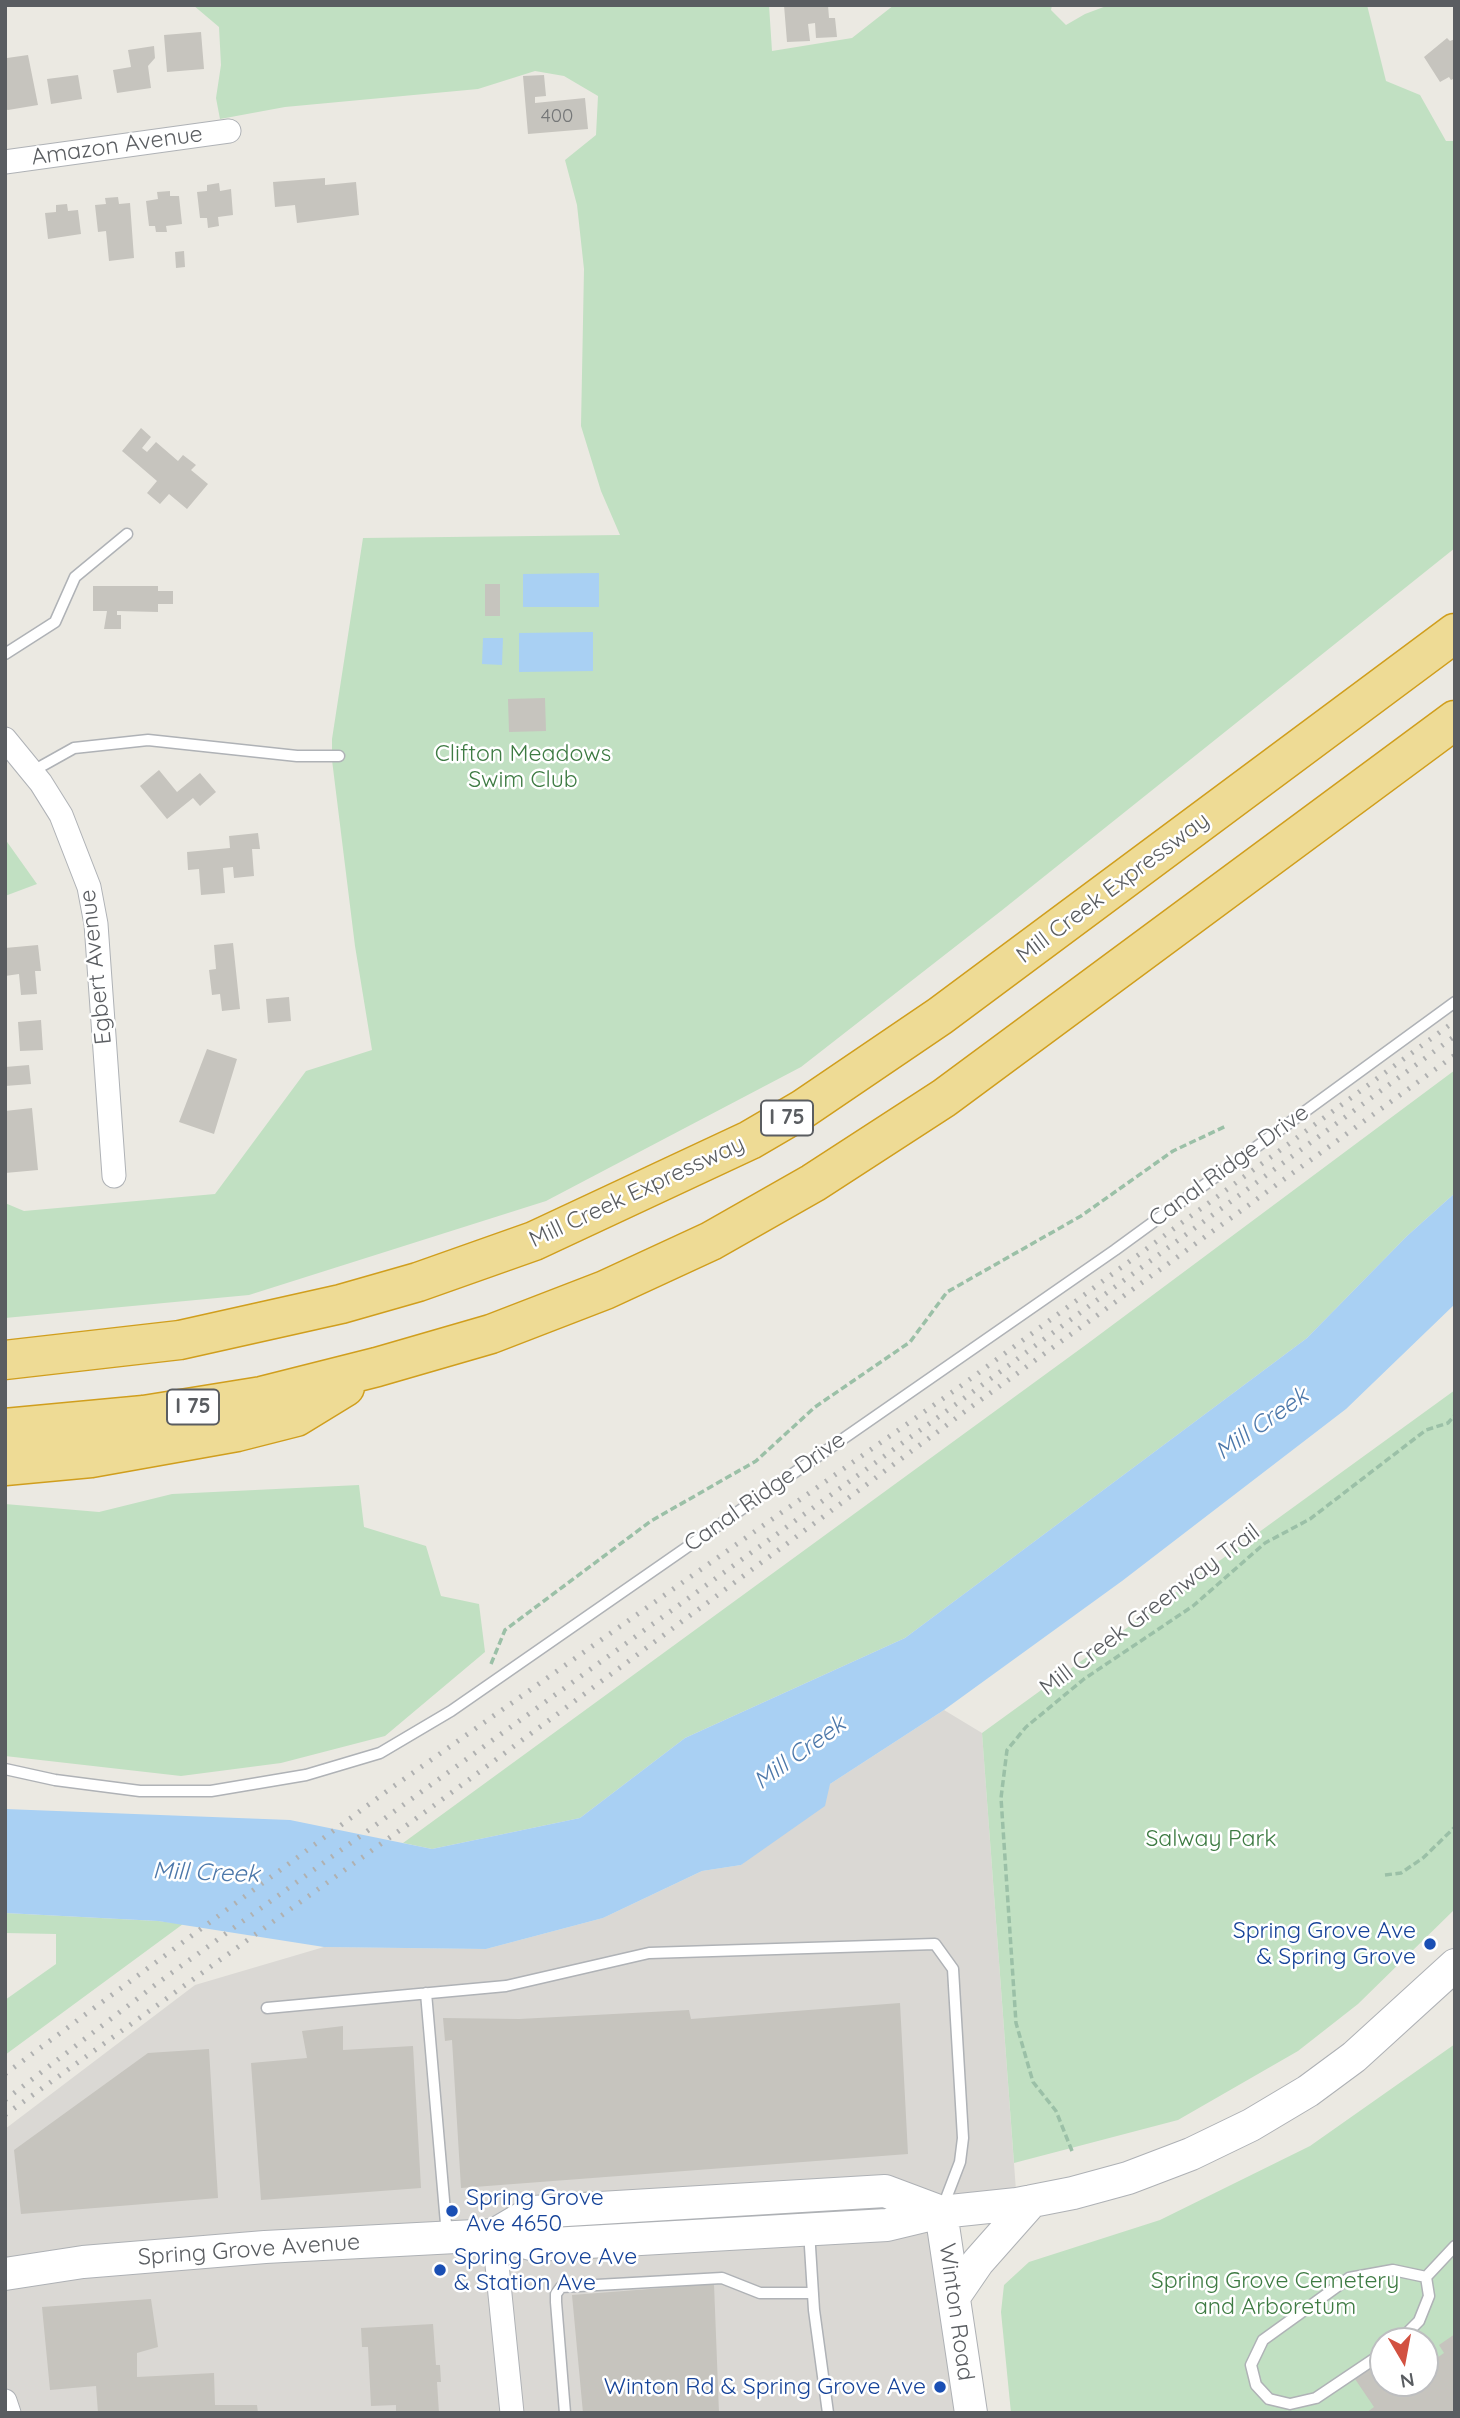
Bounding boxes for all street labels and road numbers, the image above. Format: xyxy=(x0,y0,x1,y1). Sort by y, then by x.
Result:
street label: Amazon Avenue xyxy=(30,120,204,172)
street label: Mill Creek Expressway xyxy=(1011,807,1215,969)
street label: Egbert Avenue xyxy=(74,888,118,1046)
street label: Canal Ridge Drive xyxy=(1144,1099,1314,1233)
road number: I 75 xyxy=(761,1100,813,1136)
street label: Mill Creek Expressway xyxy=(525,1130,749,1254)
road number: I 75 xyxy=(167,1390,219,1424)
street label: Canal Ridge Drive xyxy=(679,1426,851,1558)
street label: Mill Creek Greenway Trail xyxy=(1035,1518,1265,1702)
street label: Spring Grove Avenue xyxy=(137,2228,361,2272)
street label: Winton Road xyxy=(933,2241,979,2383)

